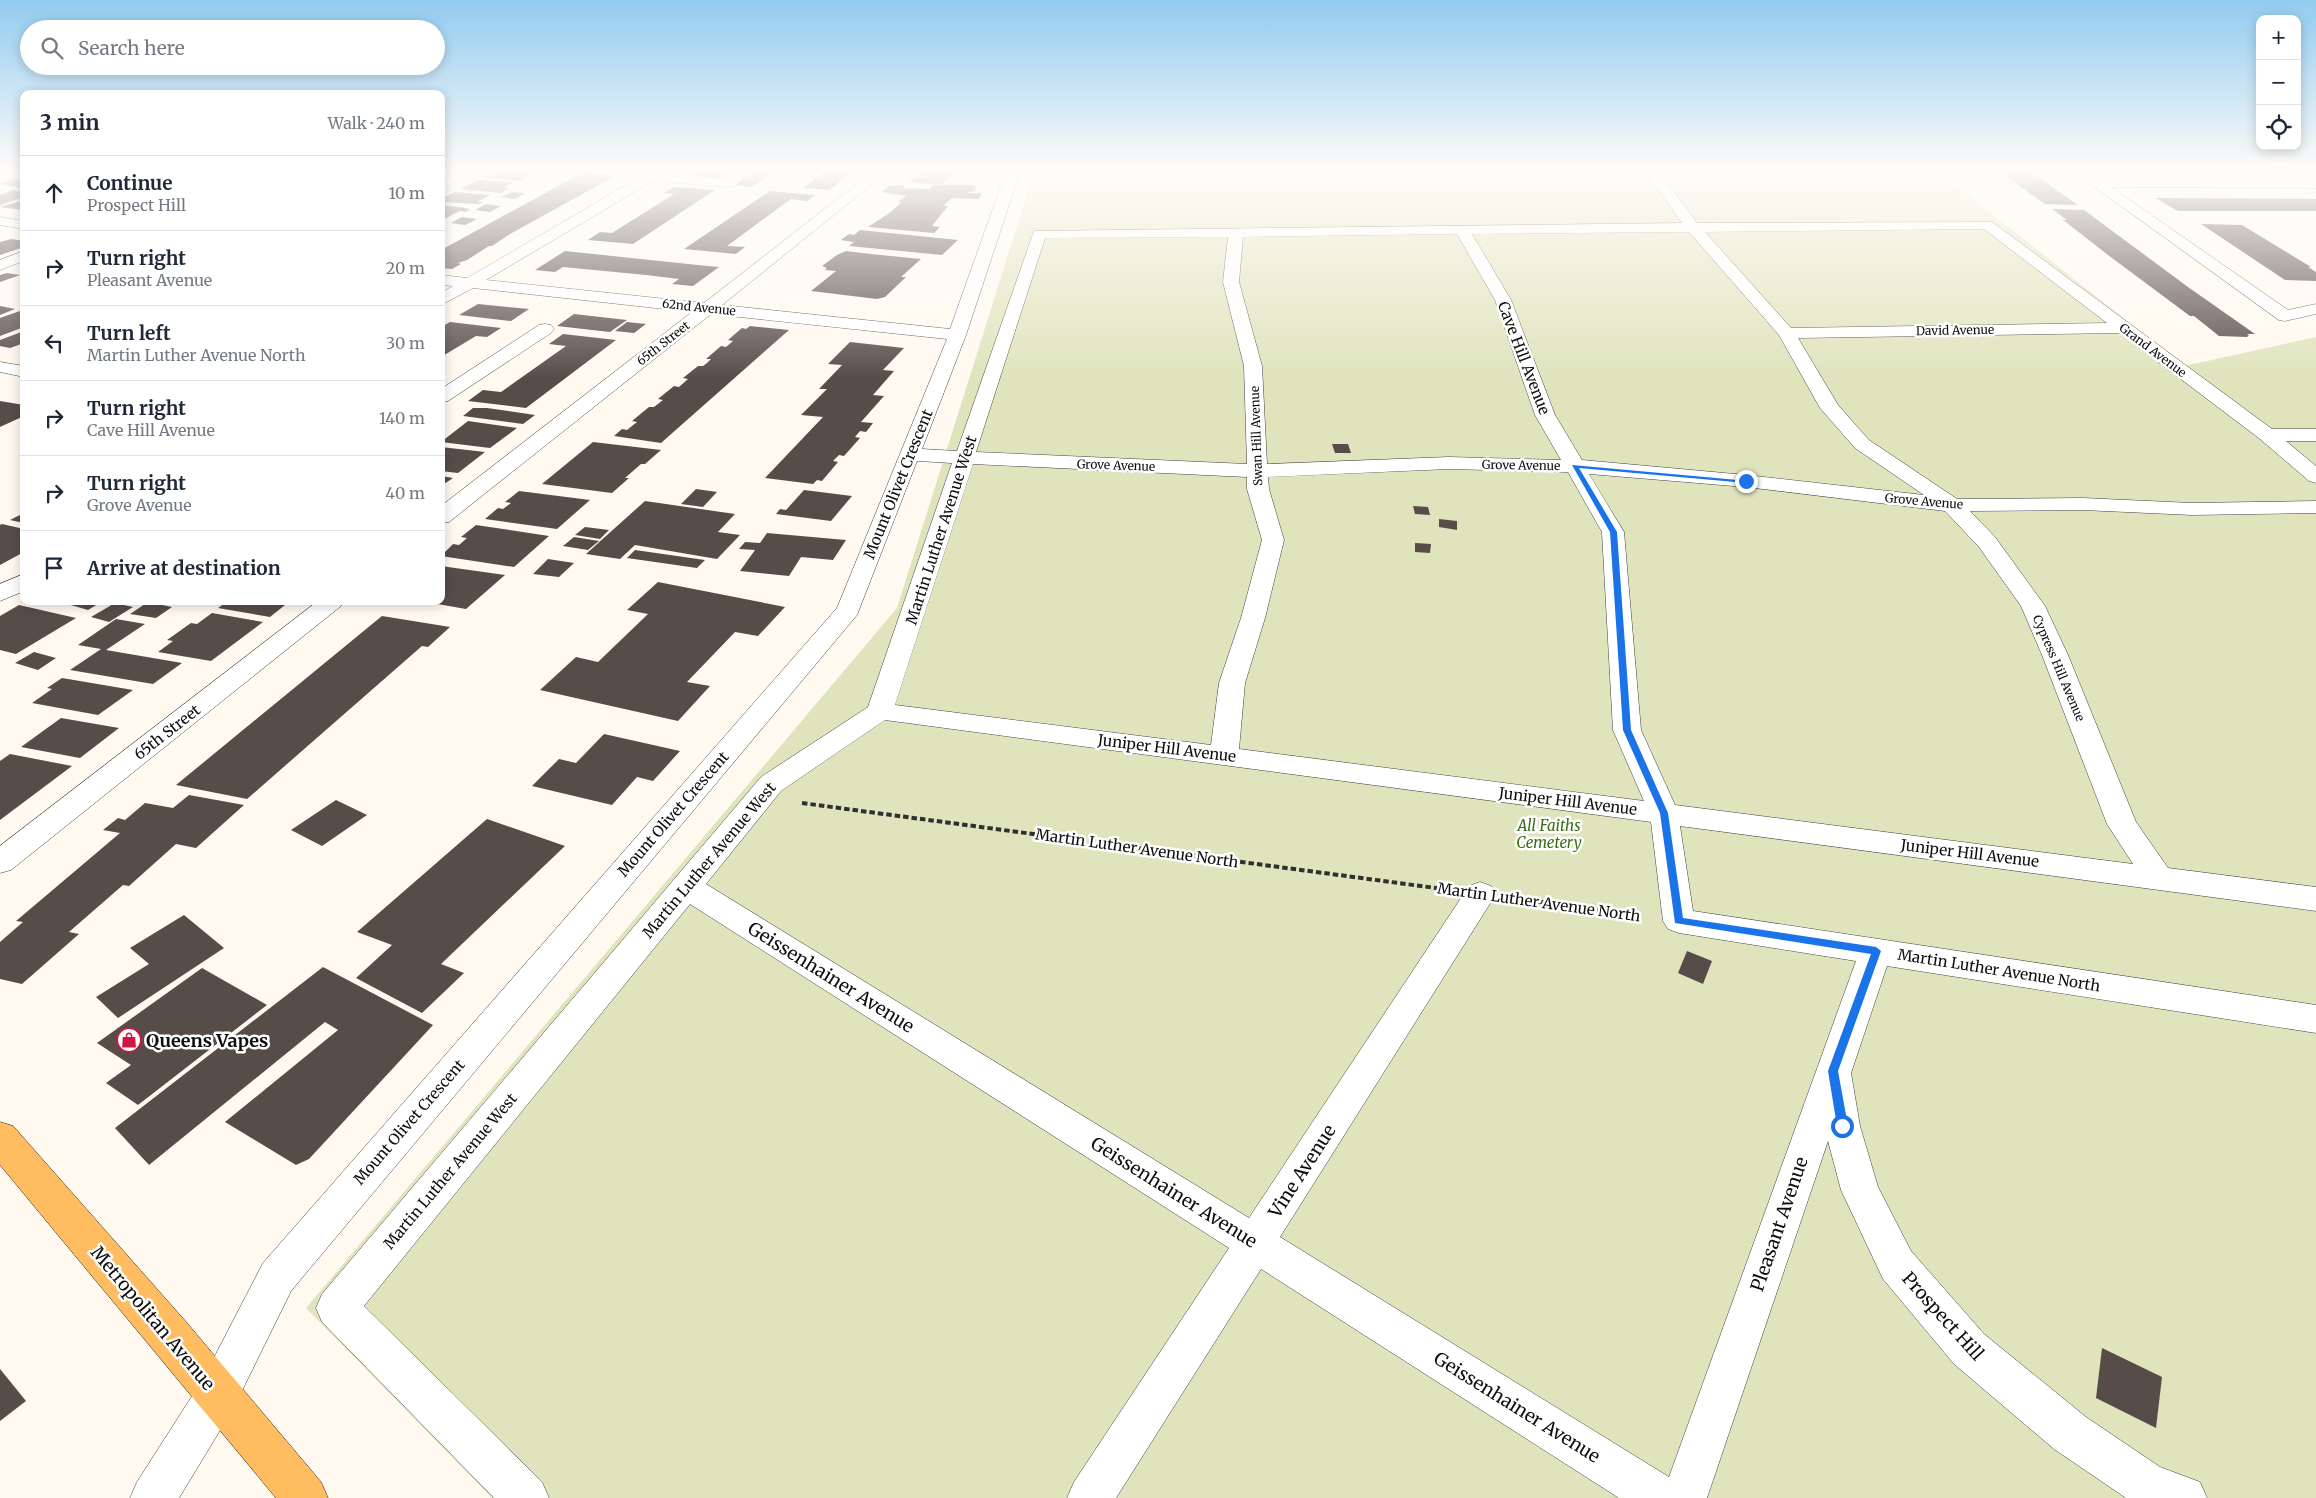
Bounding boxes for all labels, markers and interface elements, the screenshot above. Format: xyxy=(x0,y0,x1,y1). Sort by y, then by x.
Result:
map controls xyxy=(2256,15,2301,150)
button: + xyxy=(2256,15,2301,60)
search box xyxy=(20,20,445,75)
icon: search xyxy=(38,34,66,62)
text: Search here xyxy=(78,36,185,60)
button: − xyxy=(2256,60,2301,105)
button: locate xyxy=(2256,105,2301,150)
text: 3 min xyxy=(40,109,99,136)
text: Walk · 240 m xyxy=(328,113,425,133)
text: Continue xyxy=(87,171,173,195)
icon: ahead xyxy=(40,179,68,207)
text: 10 m xyxy=(388,183,425,203)
text: Prospect Hill xyxy=(87,195,186,215)
text: Turn right xyxy=(87,246,186,270)
icon: right xyxy=(40,254,68,282)
text: 20 m xyxy=(386,258,425,278)
text: Pleasant Avenue xyxy=(87,270,212,290)
street label: 62nd Avenue xyxy=(661,296,737,318)
street label: Cave Hill Avenue xyxy=(1494,299,1554,417)
street label: 65th Street xyxy=(634,317,693,368)
street label: Grand Avenue xyxy=(2116,320,2190,380)
text: Turn left xyxy=(87,321,171,345)
street label: David Avenue xyxy=(1916,322,1994,338)
icon: left xyxy=(40,329,68,357)
text: 30 m xyxy=(386,333,425,353)
text: Martin Luther Avenue North xyxy=(87,345,306,365)
street label: Swan Hill Avenue xyxy=(1247,386,1265,486)
text: Turn right xyxy=(87,396,186,420)
icon: right xyxy=(40,404,68,432)
street label: Mount Olivet Crescent xyxy=(859,406,937,562)
text: 140 m xyxy=(379,408,425,428)
text: Cave Hill Avenue xyxy=(87,420,215,440)
street label: Martin Luther Avenue West xyxy=(901,433,981,627)
street label: Grove Avenue xyxy=(1077,456,1155,474)
street label: Grove Avenue xyxy=(1482,457,1560,473)
route end xyxy=(1735,470,1758,493)
text: Turn right xyxy=(87,471,186,495)
icon: right xyxy=(40,479,68,507)
text: 40 m xyxy=(385,483,425,503)
street label: Grove Avenue xyxy=(1884,490,1964,512)
text: Grove Avenue xyxy=(87,495,192,515)
icon: arrive xyxy=(40,554,68,582)
text: Arrive at destination xyxy=(87,556,281,580)
street label: Cypress Hill Avenue xyxy=(2030,613,2088,723)
street label: 65th Street xyxy=(130,700,204,764)
street label: Juniper Hill Avenue xyxy=(1096,730,1237,766)
street label: Mount Olivet Crescent xyxy=(613,747,733,880)
street label: Martin Luther Avenue West xyxy=(638,778,780,942)
street label: Juniper Hill Avenue xyxy=(1497,783,1638,819)
park label: All Faiths Cemetery xyxy=(1516,816,1582,852)
street label: Martin Luther Avenue North xyxy=(1034,824,1240,872)
street label: Juniper Hill Avenue xyxy=(1899,835,2040,871)
street label: Martin Luther Avenue North xyxy=(1436,878,1642,926)
street label: Geissenhainer Avenue xyxy=(744,916,918,1038)
street label: Martin Luther Avenue North xyxy=(1896,945,2102,995)
shop icon: Queens Vapes xyxy=(116,1027,142,1053)
place label: Queens Vapes xyxy=(146,1029,268,1052)
street label: Mount Olivet Crescent xyxy=(349,1055,469,1188)
street label: Martin Luther Avenue West xyxy=(379,1089,521,1253)
route start xyxy=(1831,1115,1854,1138)
street label: Vine Avenue xyxy=(1263,1120,1341,1223)
street label: Geissenhainer Avenue xyxy=(1087,1131,1261,1253)
street label: Pleasant Avenue xyxy=(1745,1154,1813,1294)
street label: Metropolitan Avenue xyxy=(86,1241,220,1395)
street label: Prospect Hill xyxy=(1897,1267,1989,1365)
street label: Geissenhainer Avenue xyxy=(1430,1346,1604,1468)

